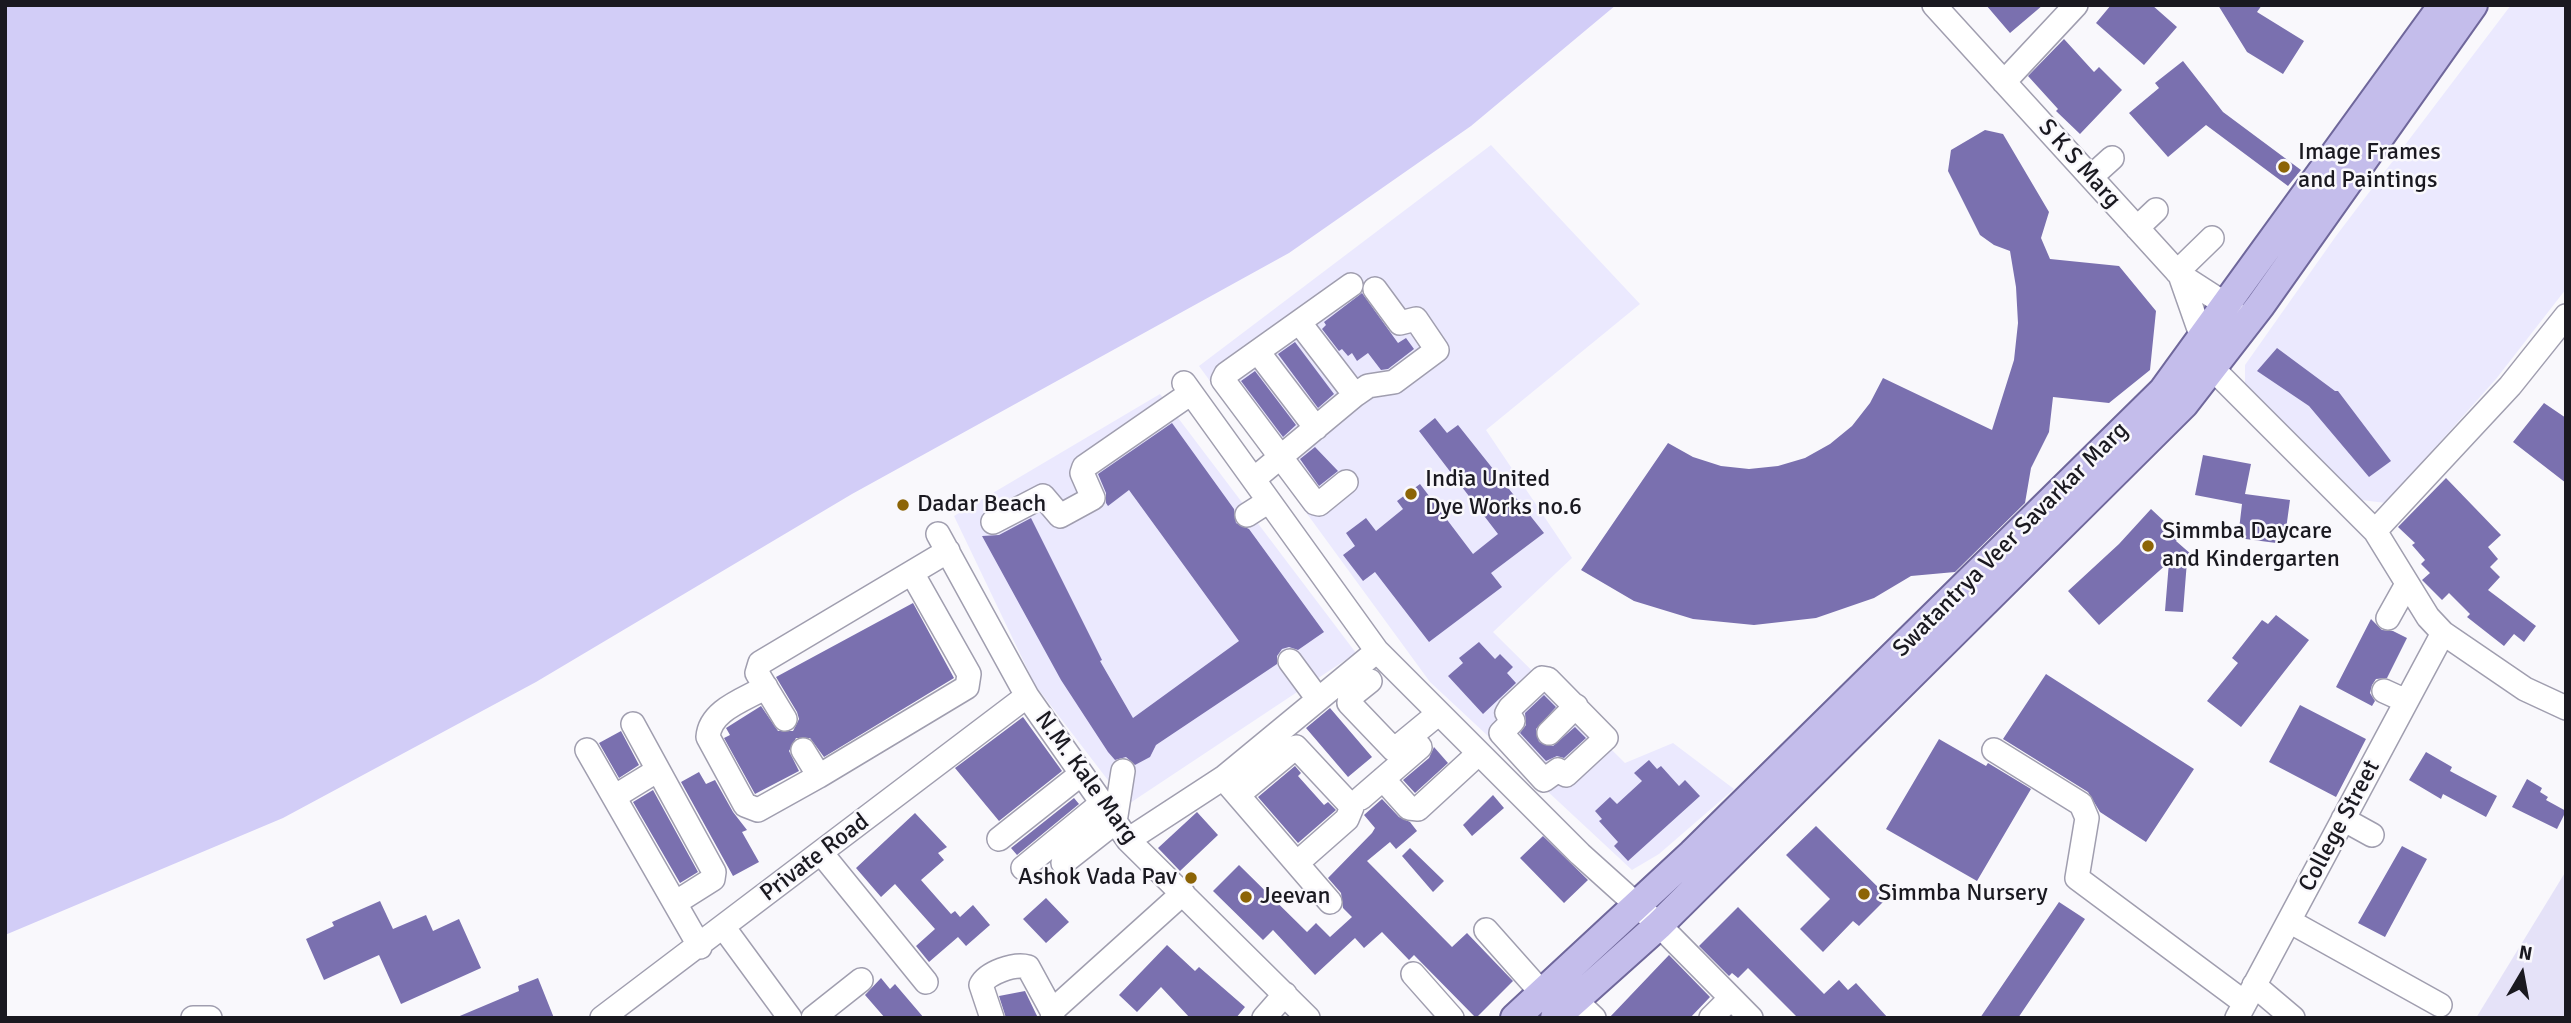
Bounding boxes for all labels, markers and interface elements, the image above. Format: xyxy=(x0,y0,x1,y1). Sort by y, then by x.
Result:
street label: S K S Marg xyxy=(2032,114,2126,214)
place label: Image Frames and Paintings xyxy=(2298,139,2441,195)
marker: Image Frames and Paintings xyxy=(2276,159,2292,175)
street label: Swatantrya Veer Savarkar Marg xyxy=(1887,416,2135,664)
place label: India United Dye Works no.6 xyxy=(1425,466,1582,522)
marker: India United Dye Works no.6 xyxy=(1403,486,1419,502)
place label: Dadar Beach xyxy=(917,491,1046,519)
marker: Dadar Beach xyxy=(895,497,911,513)
place label: Simmba Daycare and Kindergarten xyxy=(2162,518,2340,574)
marker: Simmba Daycare and Kindergarten xyxy=(2140,538,2156,554)
street label: N.M. Kale Marg xyxy=(1028,706,1144,850)
street label: College Street xyxy=(2293,755,2387,897)
street label: Private Road xyxy=(755,808,875,908)
place label: Ashok Vada Pav xyxy=(1018,864,1177,892)
marker: Ashok Vada Pav xyxy=(1183,870,1199,886)
place label: Simmba Nursery xyxy=(1878,880,2048,908)
place label: Jeevan xyxy=(1260,883,1331,911)
marker: Simmba Nursery xyxy=(1856,886,1872,902)
marker: Jeevan xyxy=(1238,889,1254,905)
north arrow xyxy=(2487,939,2557,1009)
text: N xyxy=(2517,940,2534,966)

